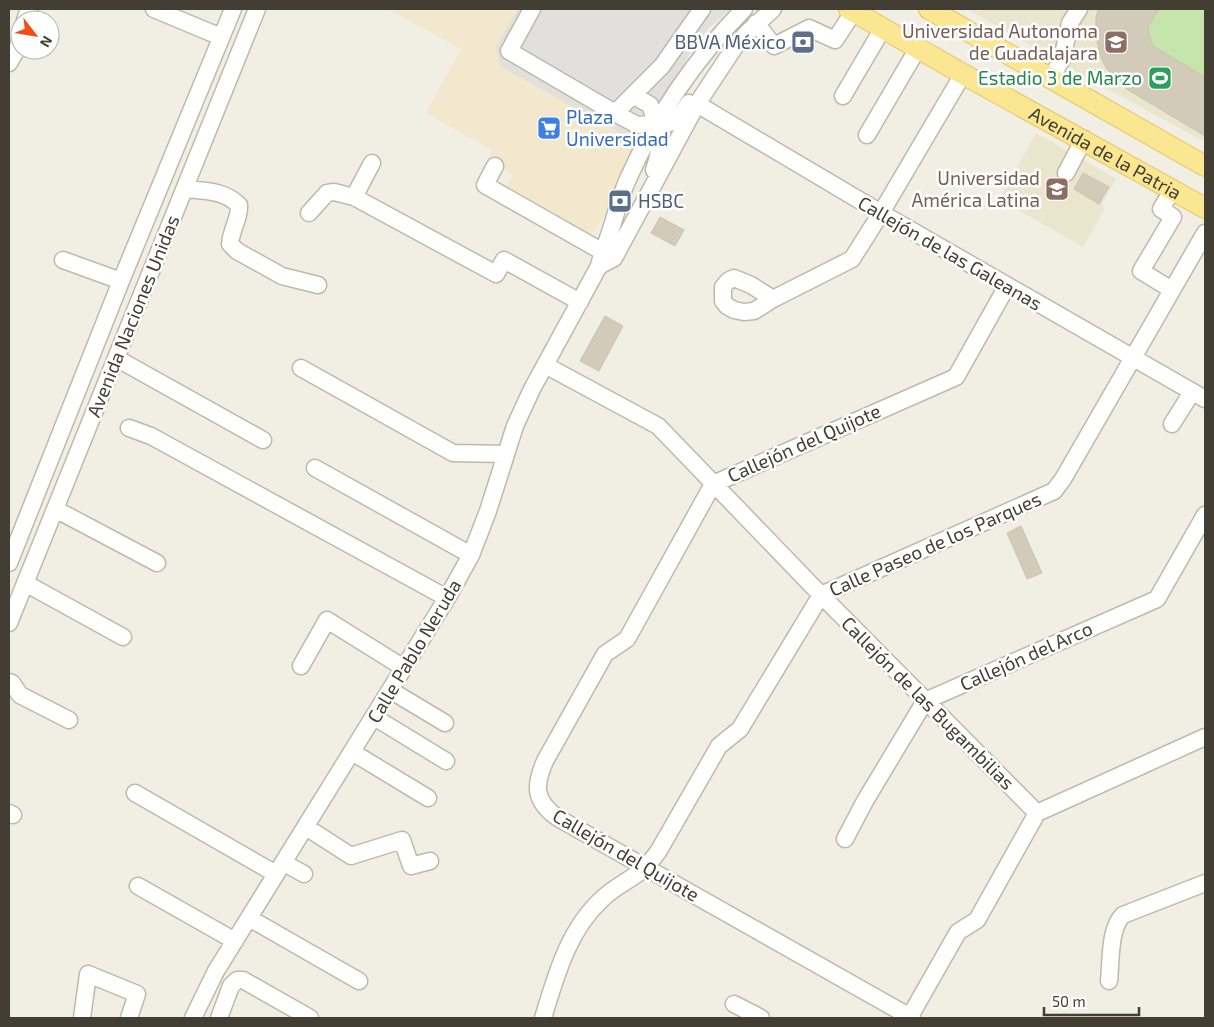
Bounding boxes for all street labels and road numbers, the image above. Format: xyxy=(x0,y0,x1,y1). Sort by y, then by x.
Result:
street label: Avenida de la Patria xyxy=(1026,101,1186,204)
street label: Callejón de las Galeanas xyxy=(854,190,1046,315)
street label: Avenida Naciones Unidas xyxy=(81,211,184,420)
street label: Callejón del Quijote xyxy=(724,398,884,487)
street label: Calle Paseo de los Parques xyxy=(825,486,1044,601)
street label: Calle Pablo Neruda xyxy=(362,575,466,727)
street label: Callejón de las Bugambilias xyxy=(837,611,1020,794)
street label: Callejón del Arco xyxy=(956,616,1096,695)
street label: Callejón del Quijote xyxy=(549,803,704,906)

